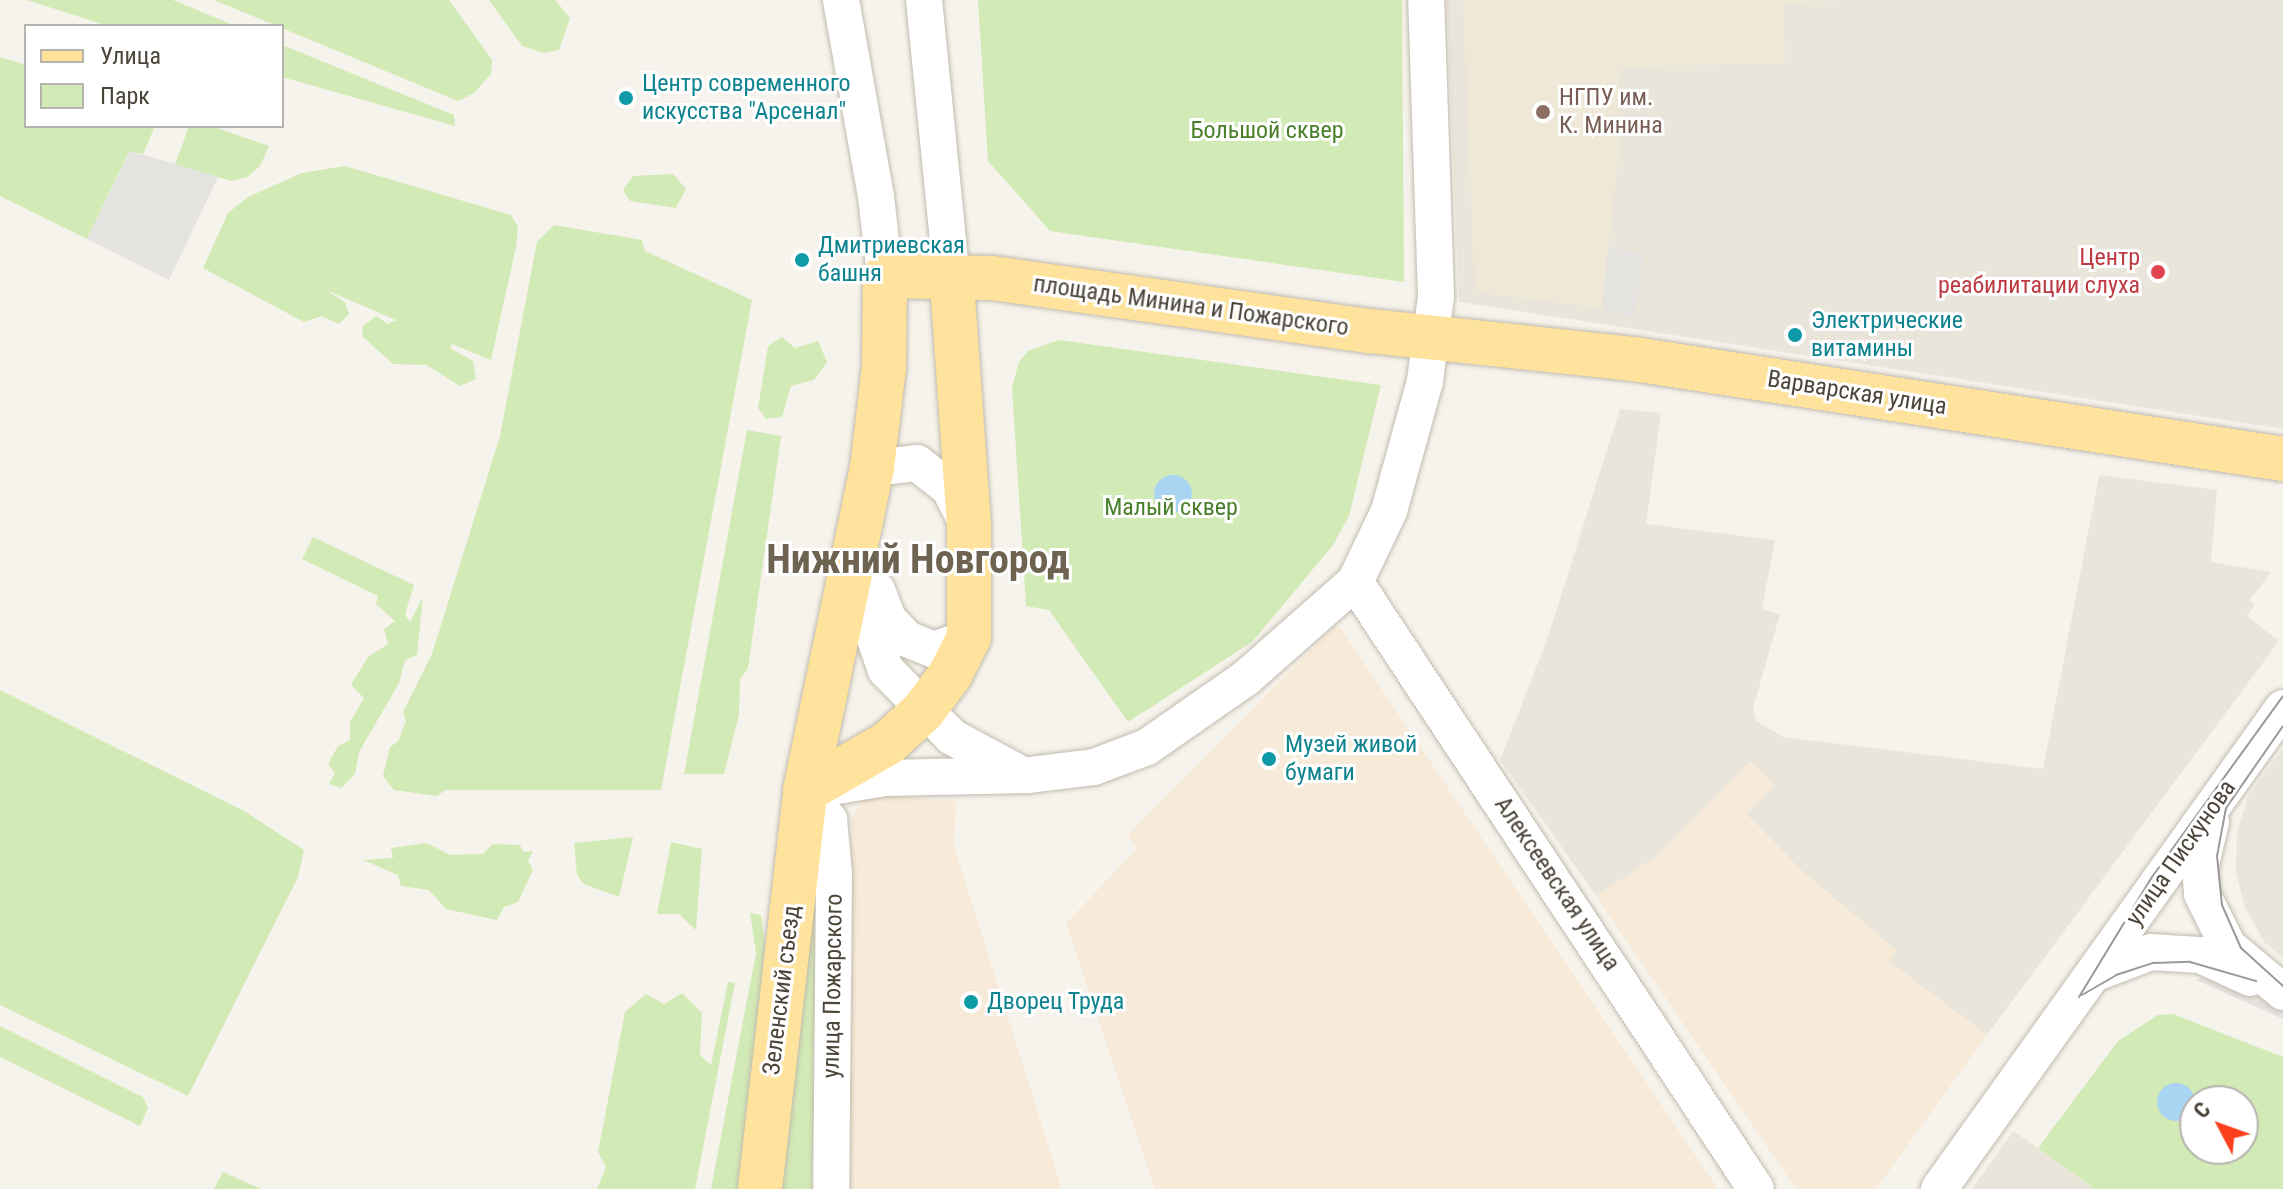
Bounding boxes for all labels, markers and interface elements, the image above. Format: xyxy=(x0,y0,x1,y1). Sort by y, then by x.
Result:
legend xyxy=(24,24,284,128)
text: Улица xyxy=(100,42,161,70)
place label: Центр современного искусства "Арсенал" xyxy=(642,70,851,126)
text: Парк xyxy=(100,82,150,110)
place label: НГПУ им. К. Минина xyxy=(1559,84,1663,140)
marker: Центр современного искусства "Арсенал" xyxy=(617,89,635,107)
marker: НГПУ им. К. Минина xyxy=(1534,103,1552,121)
park label: Большой сквер xyxy=(1190,117,1344,145)
place label: Дмитриевская башня xyxy=(818,232,965,288)
place label: Центр реабилитации слуха xyxy=(1938,244,2140,300)
marker: Дмитриевская башня xyxy=(793,251,811,269)
marker: Центр реабилитации слуха xyxy=(2147,261,2169,283)
street label: площадь Минина и Пожарского xyxy=(1032,270,1350,342)
place label: Электрические витамины xyxy=(1811,307,1963,363)
marker: Электрические витамины xyxy=(1786,326,1804,344)
street label: Варварская улица xyxy=(1765,365,1949,421)
park label: Малый сквер xyxy=(1104,494,1238,522)
district label: Нижний Новгород xyxy=(766,536,1070,584)
place label: Музей живой бумаги xyxy=(1285,731,1417,787)
marker: Музей живой бумаги xyxy=(1260,750,1278,768)
street label: улица Пискунова xyxy=(2120,775,2242,931)
street label: Алексеевская улица xyxy=(1488,791,1626,977)
street label: улица Пожарского xyxy=(817,893,849,1079)
street label: Зеленский съезд xyxy=(757,903,807,1077)
place label: Дворец Труда xyxy=(987,988,1125,1016)
marker: Дворец Труда xyxy=(962,993,980,1011)
north arrow xyxy=(2179,1085,2259,1165)
text: С xyxy=(2188,1097,2216,1123)

